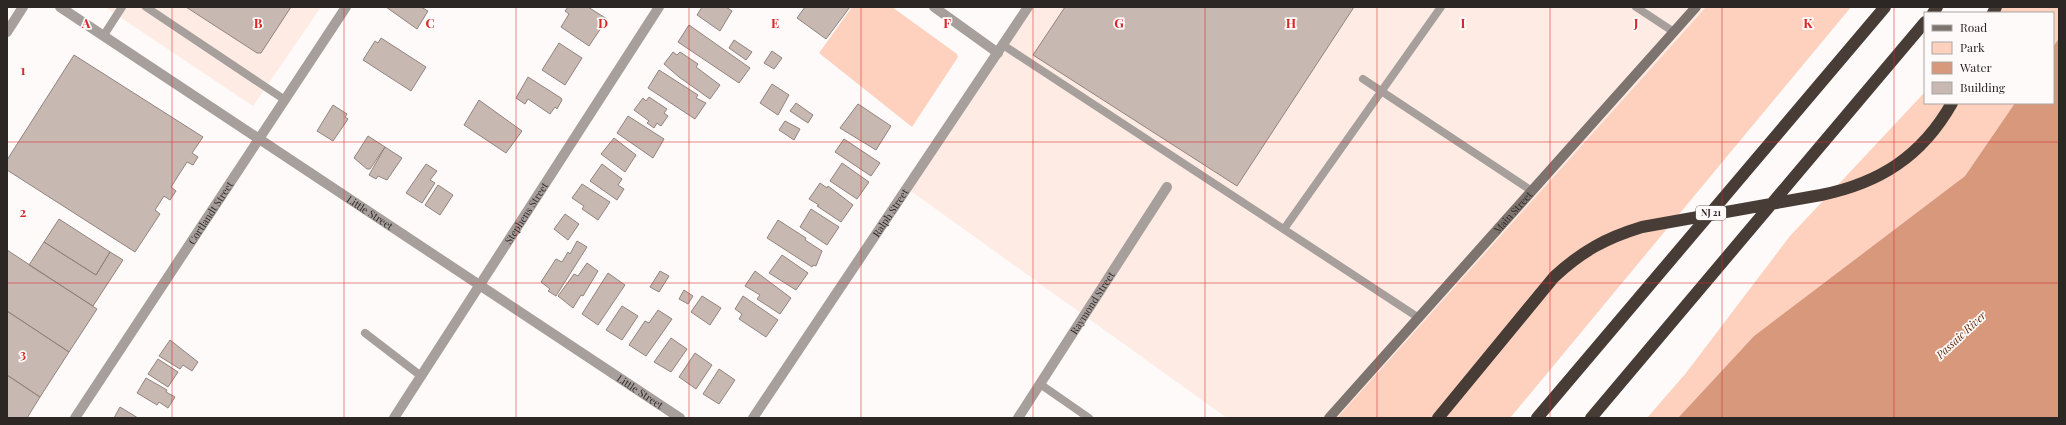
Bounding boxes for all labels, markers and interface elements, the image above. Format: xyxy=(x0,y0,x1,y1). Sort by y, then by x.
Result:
legend xyxy=(1924,12,2054,104)
text: A xyxy=(81,14,91,31)
text: B xyxy=(254,14,263,31)
text: C xyxy=(425,14,435,31)
text: D xyxy=(598,14,608,31)
text: E xyxy=(771,14,779,31)
text: F xyxy=(943,14,951,31)
text: G xyxy=(1114,14,1124,31)
text: H xyxy=(1286,14,1296,31)
text: I xyxy=(1461,14,1466,31)
text: J xyxy=(1633,14,1639,31)
text: K xyxy=(1803,14,1813,31)
text: Road xyxy=(1960,19,1987,35)
text: Park xyxy=(1960,39,1985,55)
text: Water xyxy=(1959,59,1993,75)
text: 1 xyxy=(21,61,26,78)
text: Building xyxy=(1960,79,2006,95)
street label: Cortlandt Street xyxy=(185,178,237,247)
street label: Stephens Street xyxy=(501,179,551,246)
street label: Ralph Street xyxy=(869,185,912,240)
street label: Main Street xyxy=(1490,188,1536,236)
street label: Little Street xyxy=(344,192,396,233)
text: 2 xyxy=(20,203,27,220)
road number: NJ 21 xyxy=(1696,206,1726,220)
street label: Raymond Street xyxy=(1067,268,1118,337)
water label: Passaic River xyxy=(1932,307,1989,362)
text: 3 xyxy=(20,345,26,362)
street label: Little Street xyxy=(614,371,666,412)

